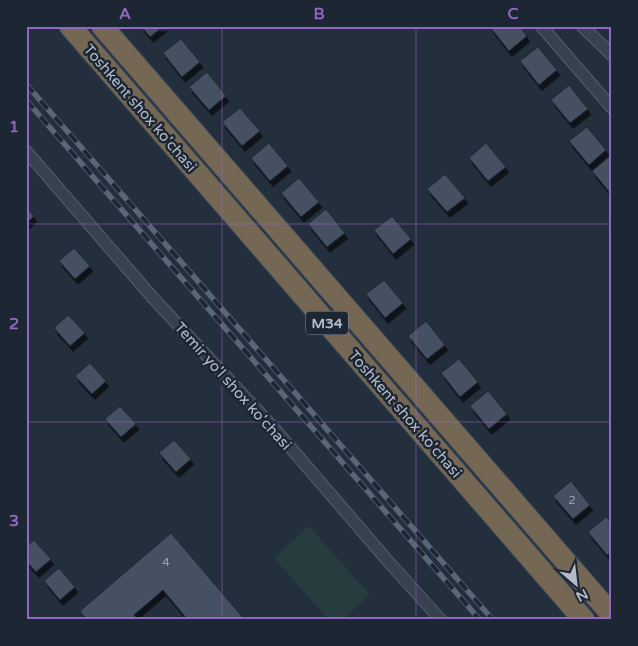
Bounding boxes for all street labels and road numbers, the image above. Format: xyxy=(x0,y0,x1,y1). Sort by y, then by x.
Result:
street label: Toshkent shox ko'chasi xyxy=(80,41,200,175)
road number: M34 xyxy=(306,312,348,334)
street label: Temir yo'l shox ko'chasi xyxy=(171,318,295,454)
street label: Toshkent shox ko'chasi xyxy=(345,347,465,481)

